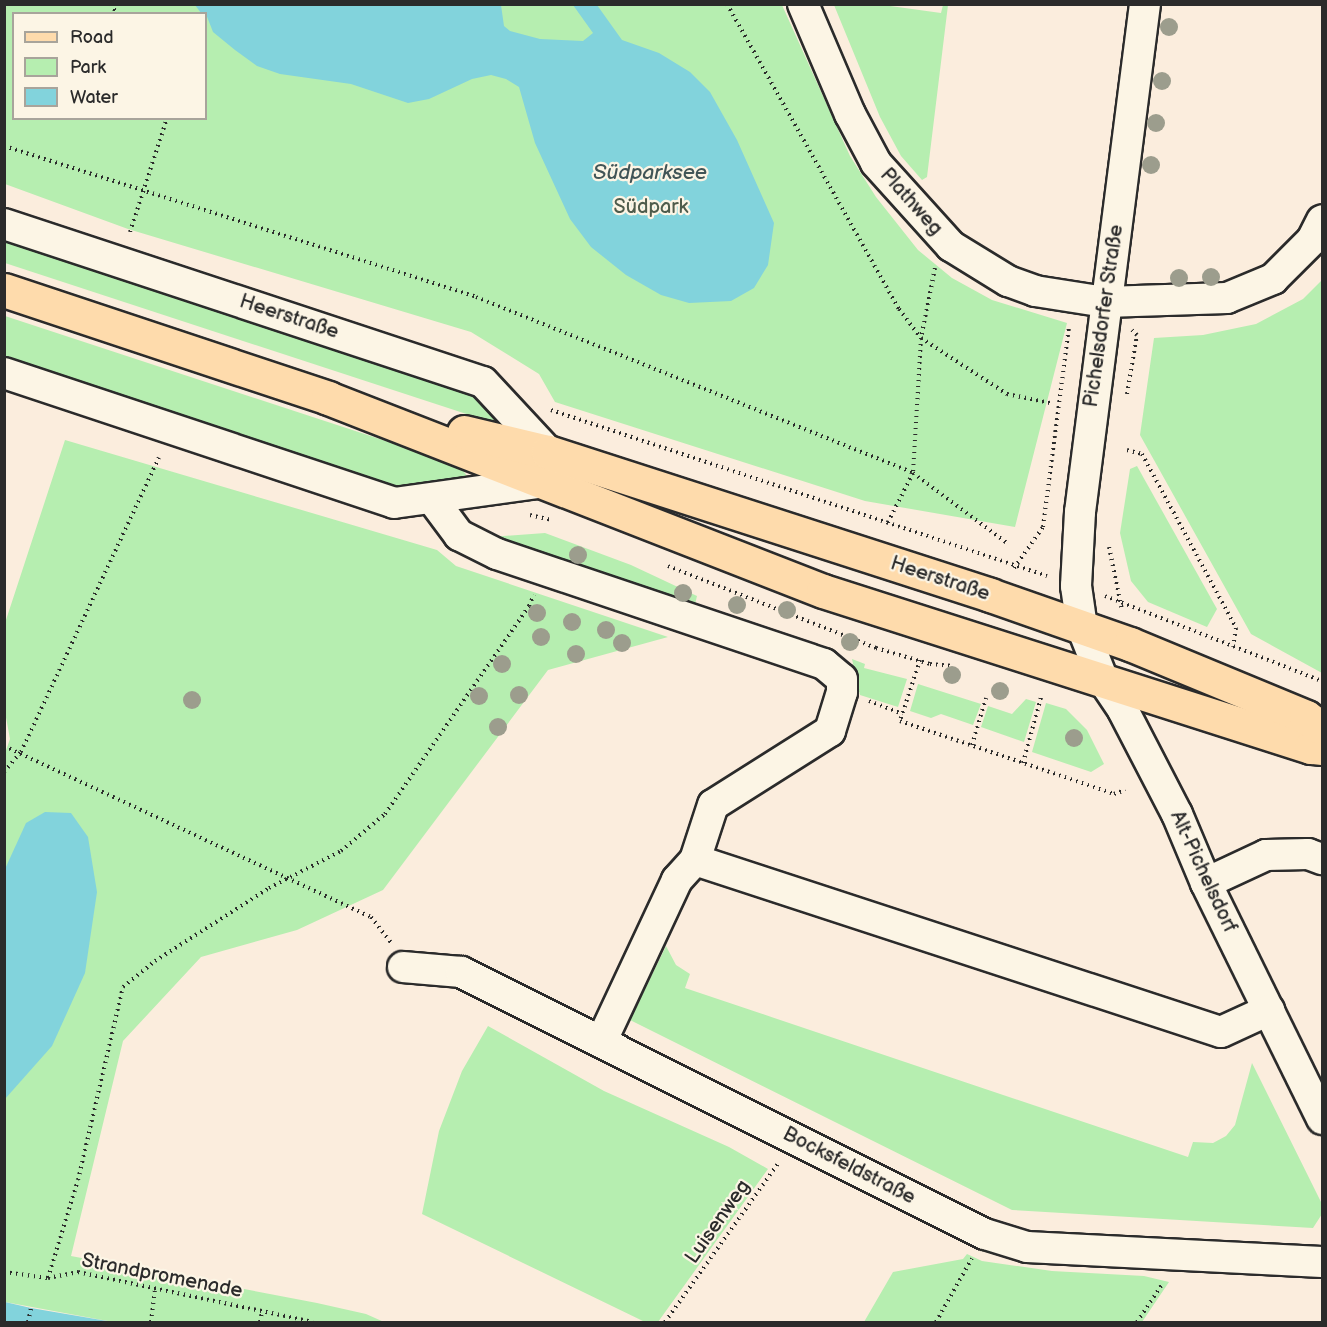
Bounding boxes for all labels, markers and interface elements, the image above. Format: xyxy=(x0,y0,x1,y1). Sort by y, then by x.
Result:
legend xyxy=(12,12,207,120)
text: Road xyxy=(70,27,114,48)
text: Park xyxy=(70,57,106,78)
text: Water xyxy=(70,87,118,108)
water label: Südparksee xyxy=(593,160,707,186)
street label: Plathweg xyxy=(875,164,947,240)
park label: Südpark xyxy=(614,195,688,219)
street label: Pichelsdorfer Straße xyxy=(1079,223,1129,409)
street label: Heerstraße xyxy=(236,290,342,344)
street label: Heerstraße xyxy=(887,552,993,606)
street label: Alt-Pichelsdorf xyxy=(1164,807,1242,937)
street label: Bocksfeldstraße xyxy=(779,1122,919,1210)
street label: Luisenweg xyxy=(680,1175,756,1269)
street label: Strandpromenade xyxy=(80,1249,244,1303)

